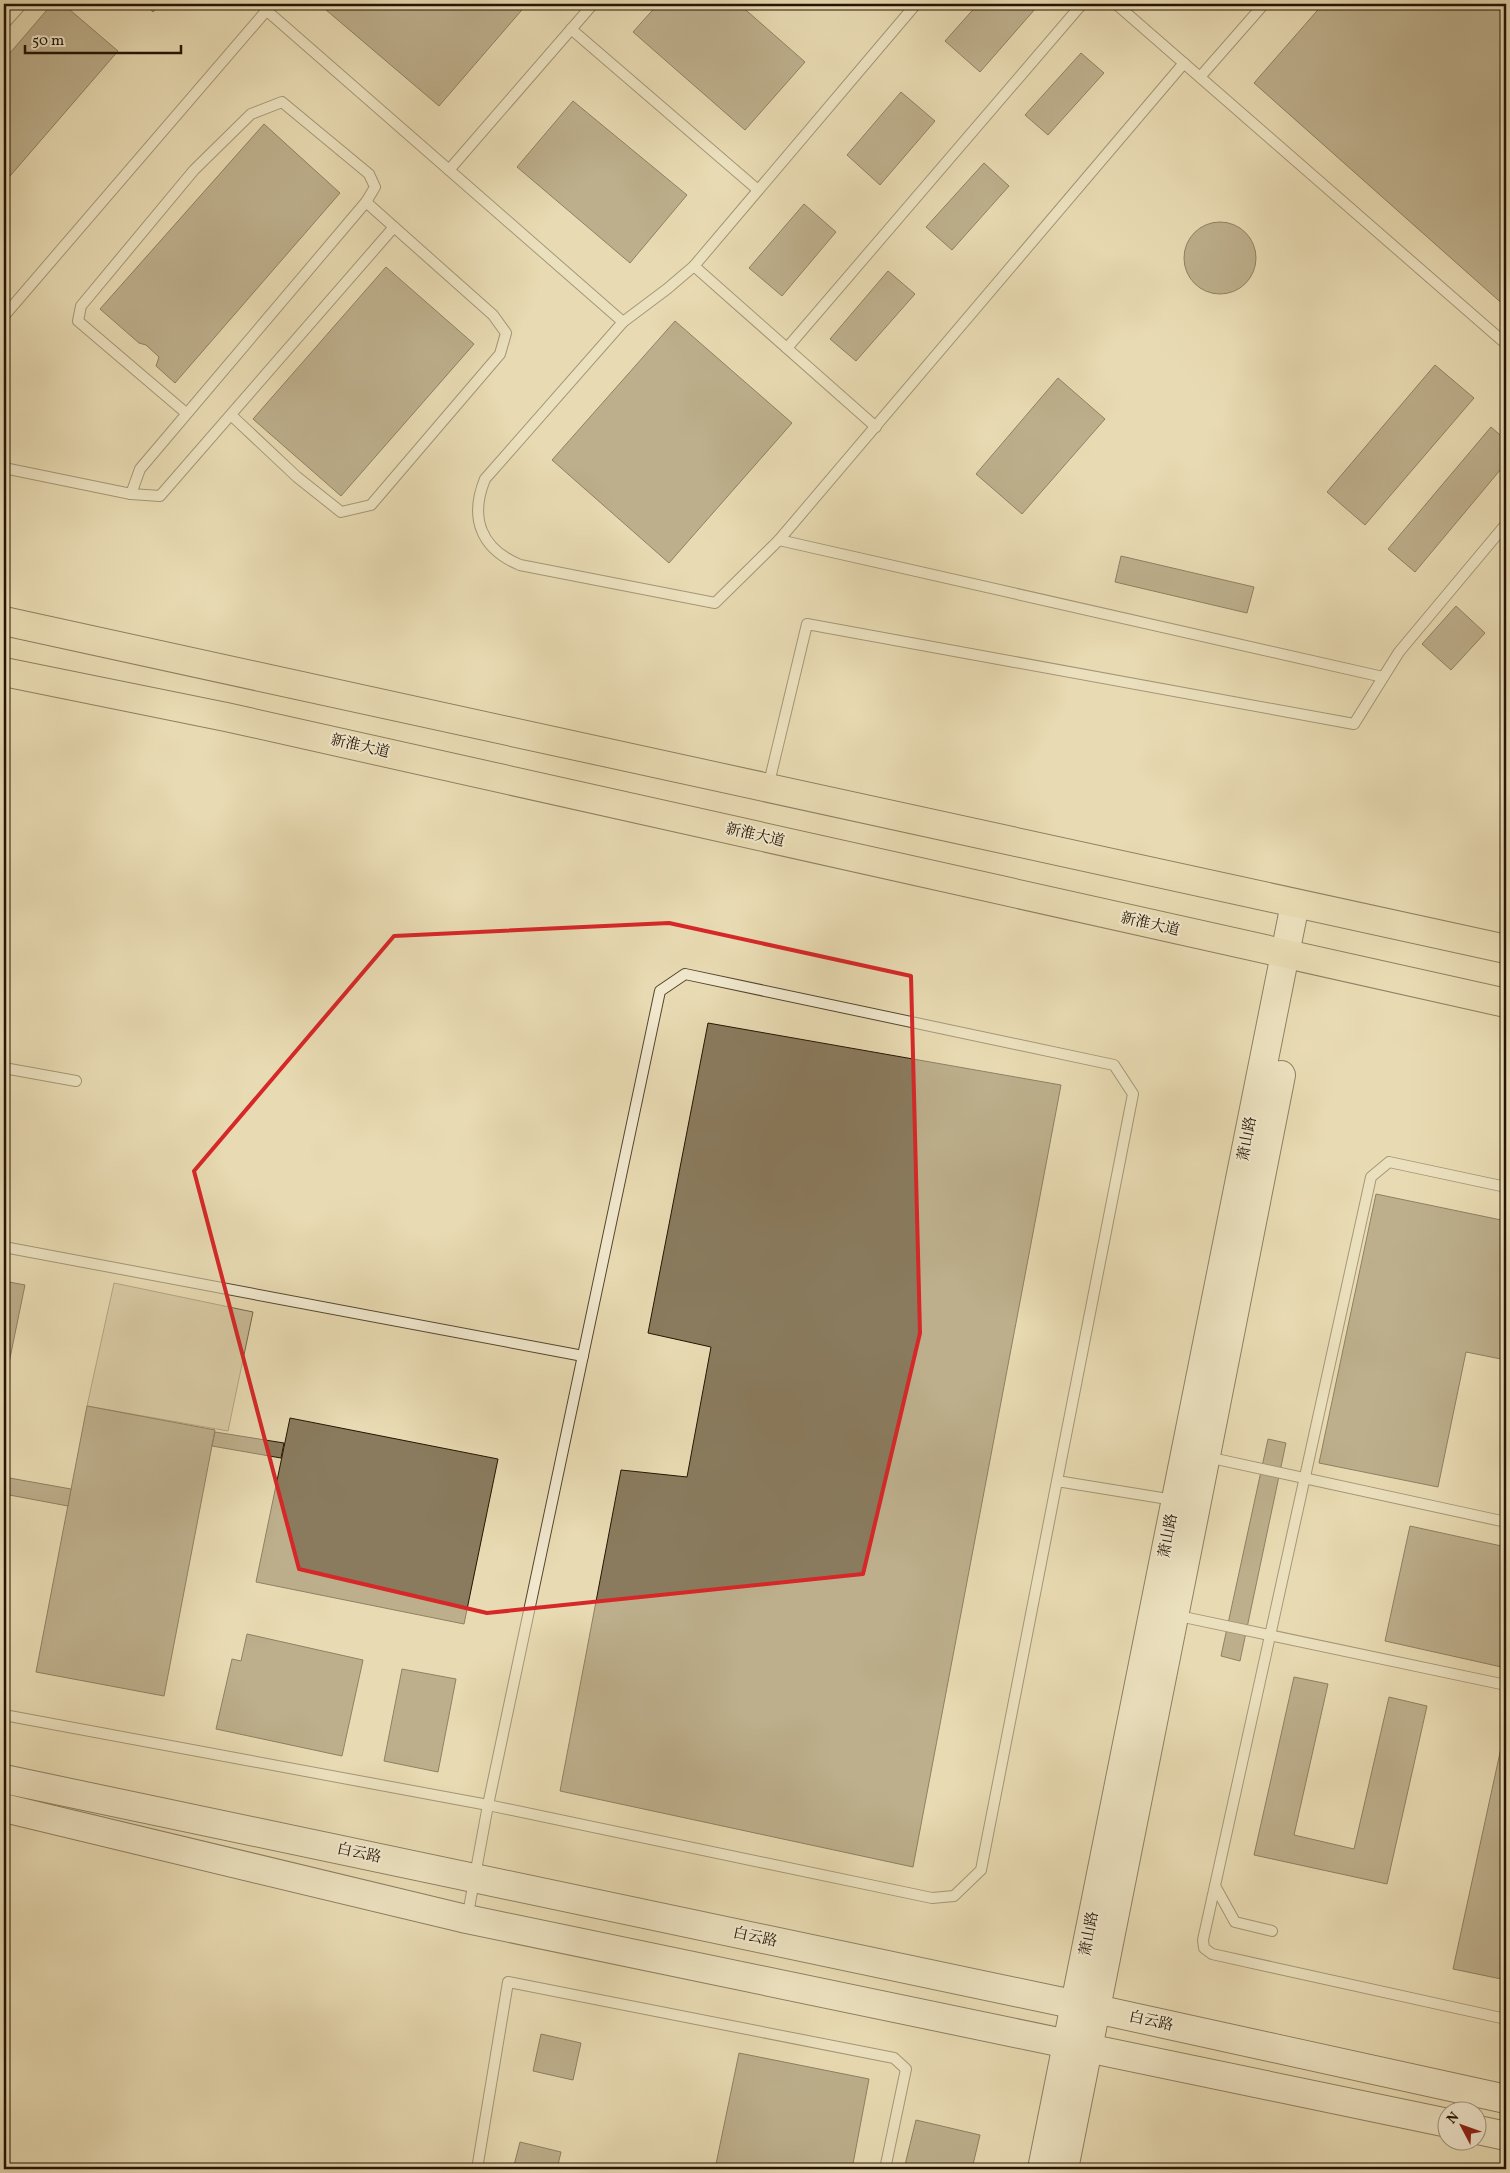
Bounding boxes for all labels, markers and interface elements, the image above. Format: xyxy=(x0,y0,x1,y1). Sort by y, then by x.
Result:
scale bar xyxy=(25,22,181,54)
text: 50 m xyxy=(32,31,64,52)
street label: 新淮大道 xyxy=(328,730,392,764)
street label: 新淮大道 xyxy=(723,819,787,853)
street label: 新淮大道 xyxy=(1118,908,1182,942)
street label: 萧山路 xyxy=(1233,1115,1263,1163)
street label: 萧山路 xyxy=(1154,1512,1184,1560)
street label: 白云路 xyxy=(335,1839,383,1869)
street label: 萧山路 xyxy=(1075,1910,1105,1958)
street label: 白云路 xyxy=(731,1923,779,1953)
street label: 白云路 xyxy=(1127,2007,1175,2037)
north arrow xyxy=(1438,2100,1488,2150)
text: N xyxy=(1443,2108,1464,2129)

